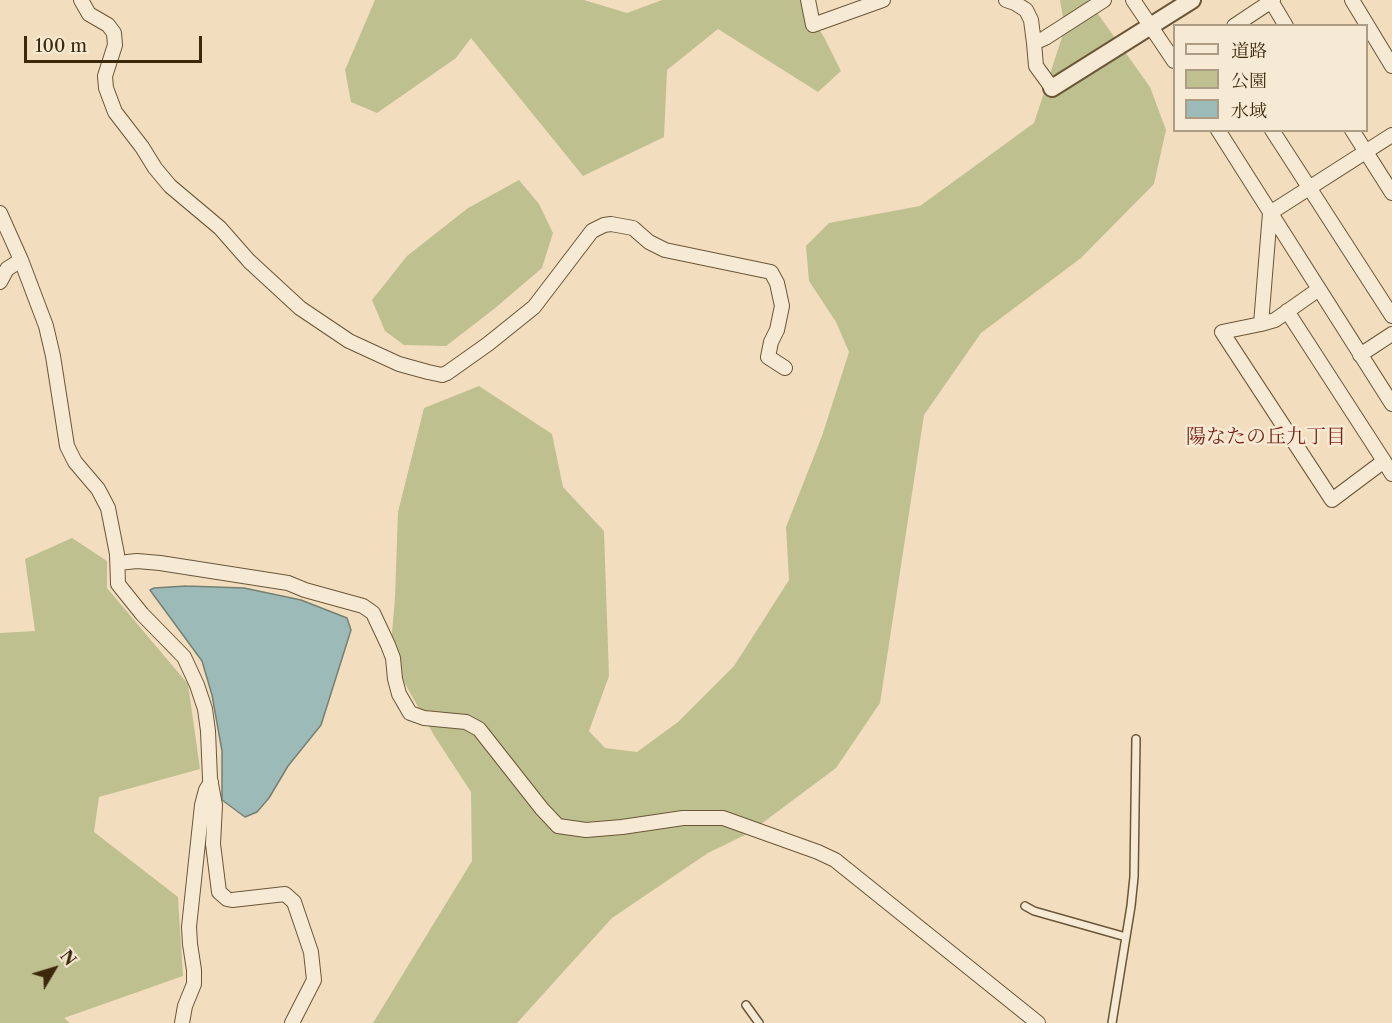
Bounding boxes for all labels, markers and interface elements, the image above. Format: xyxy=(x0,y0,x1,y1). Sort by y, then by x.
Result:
scale bar xyxy=(27,24,206,62)
legend xyxy=(1173,24,1368,132)
text: 100 m xyxy=(35,35,87,57)
text: 道路 xyxy=(1231,40,1267,62)
text: 公園 xyxy=(1231,70,1267,92)
text: 水域 xyxy=(1231,100,1267,122)
district label: 陽なたの丘九丁目 xyxy=(1186,425,1346,449)
north arrow xyxy=(24,939,84,999)
text: N xyxy=(56,946,80,970)

